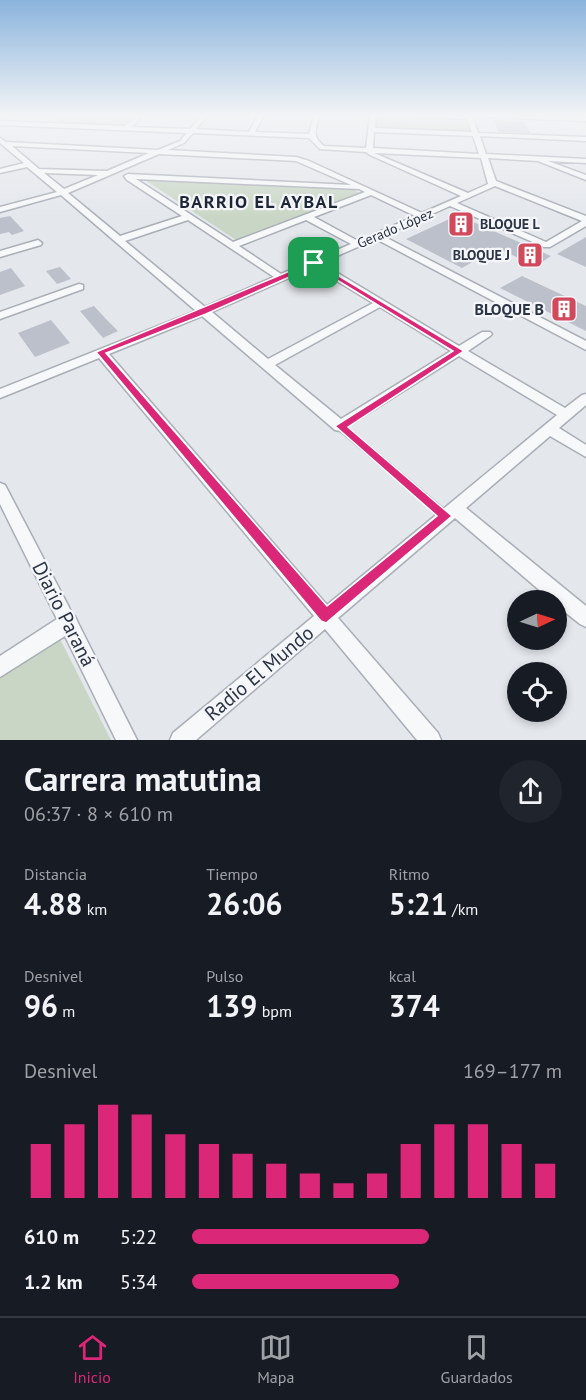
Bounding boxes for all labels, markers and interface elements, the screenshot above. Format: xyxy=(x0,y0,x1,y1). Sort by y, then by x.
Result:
district label: BARRIO EL AYBAL xyxy=(179,190,339,213)
street label: Gerado López xyxy=(354,204,436,252)
building icon: BLOQUE L xyxy=(446,209,476,239)
place label: BLOQUE L xyxy=(480,215,541,233)
pin xyxy=(288,237,339,288)
building icon: BLOQUE J xyxy=(515,240,545,270)
icon: arrive xyxy=(297,246,330,279)
place label: BLOQUE J xyxy=(453,246,510,264)
building icon: BLOQUE B xyxy=(549,294,579,324)
place label: BLOQUE B xyxy=(474,299,544,319)
street label: Diario Paraná xyxy=(26,557,102,671)
north arrow xyxy=(507,590,567,650)
map controls xyxy=(507,590,567,722)
street label: Radio El Mundo xyxy=(199,620,319,726)
button: locate xyxy=(507,662,567,722)
text: Carrera matutina xyxy=(24,757,262,800)
button: share xyxy=(499,760,562,823)
text: 06:37 · 8 × 610 m xyxy=(24,801,173,827)
text: Distancia xyxy=(24,864,87,884)
text: Tiempo xyxy=(206,864,258,884)
text: Ritmo xyxy=(389,864,429,884)
text: 4.88 xyxy=(24,884,82,923)
text: 26:06 xyxy=(206,884,282,923)
text: 5:21 xyxy=(389,884,448,923)
text: km xyxy=(82,899,107,919)
text: /km xyxy=(448,899,478,919)
text: Desnivel xyxy=(24,966,83,986)
text: Pulso xyxy=(206,966,243,986)
text: kcal xyxy=(389,966,416,986)
text: 96 xyxy=(24,986,58,1025)
text: 139 xyxy=(206,986,257,1025)
text: 374 xyxy=(389,986,440,1025)
text: m xyxy=(58,1001,75,1021)
text: bpm xyxy=(257,1001,292,1021)
text: Desnivel xyxy=(24,1058,97,1084)
text: 169–177 m xyxy=(463,1058,562,1084)
text: 610 m xyxy=(24,1224,79,1250)
text: 5:22 xyxy=(120,1224,157,1250)
text: 1.2 km xyxy=(24,1269,83,1295)
text: 5:34 xyxy=(120,1269,157,1295)
tab: Inicio xyxy=(73,1331,111,1387)
tab: Mapa xyxy=(257,1331,294,1387)
tab: Guardados xyxy=(441,1331,513,1387)

